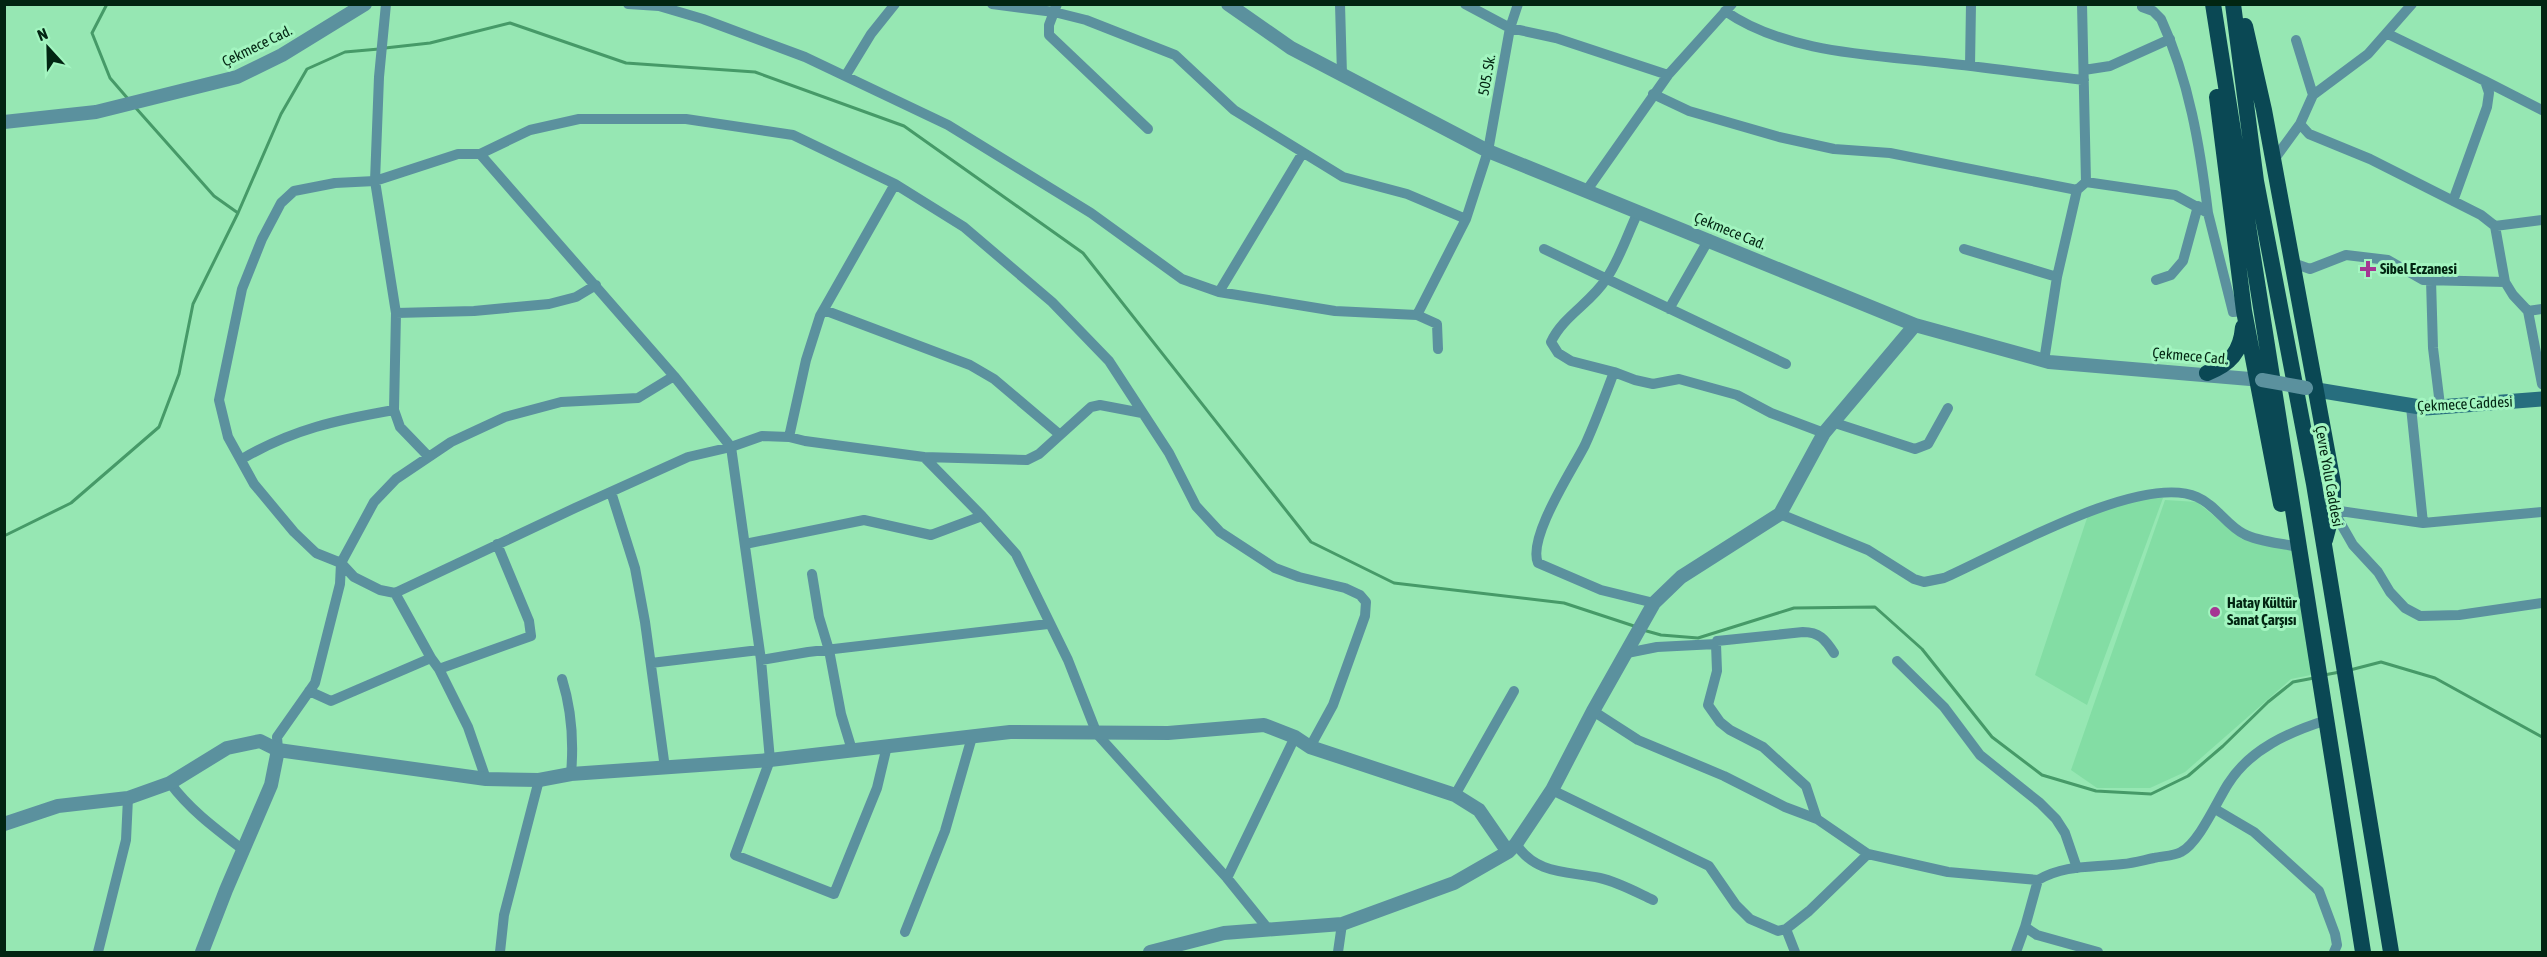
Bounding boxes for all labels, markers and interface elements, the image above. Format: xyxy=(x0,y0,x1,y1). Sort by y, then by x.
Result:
north arrow xyxy=(18,18,78,78)
street label: Çekmece Cad. xyxy=(219,21,295,70)
text: N xyxy=(35,24,50,44)
street label: 505. Sk. xyxy=(1475,53,1499,97)
street label: Çekmece Cad. xyxy=(1692,208,1769,253)
place label: Sibel Eczanesi xyxy=(2380,260,2457,277)
marker: Sibel Eczanesi xyxy=(2361,262,2375,276)
street label: Çekmece Cad. xyxy=(2152,344,2229,367)
street label: Çekmece Caddesi xyxy=(2417,393,2513,414)
street label: Çevre Yolu Caddesi xyxy=(2312,424,2347,528)
place label: Hatay Kültür Sanat Çarşısı xyxy=(2227,594,2297,628)
marker: Hatay Kültür Sanat Çarşısı xyxy=(2208,605,2222,619)

